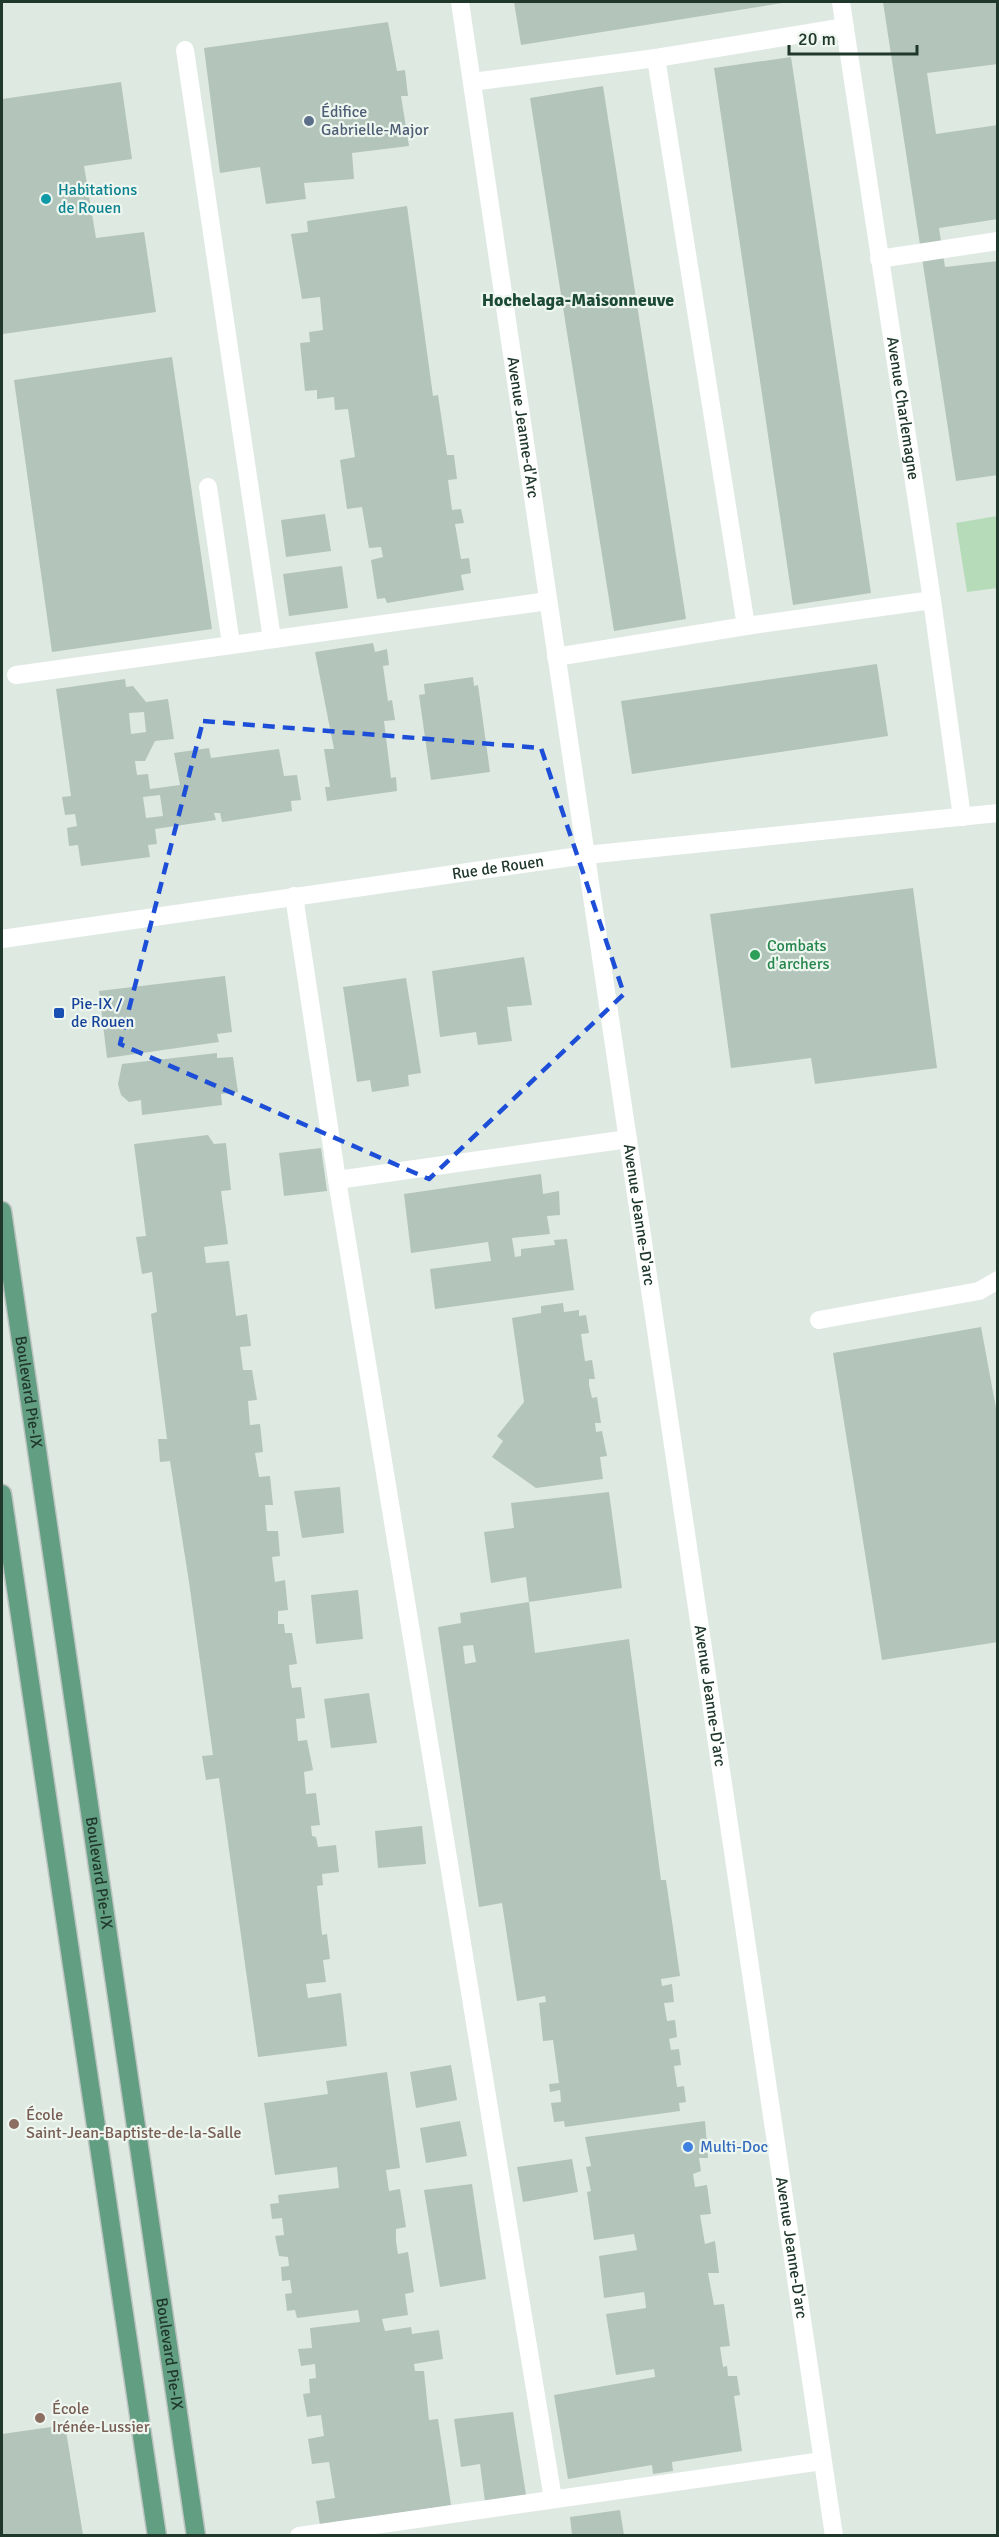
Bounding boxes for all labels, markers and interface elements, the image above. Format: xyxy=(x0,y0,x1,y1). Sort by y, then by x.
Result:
scale bar xyxy=(789,18,916,56)
text: 20 m xyxy=(798,28,836,50)
place label: Édifice Gabrielle-Major xyxy=(321,102,429,140)
marker: Édifice Gabrielle-Major xyxy=(302,114,316,128)
place label: Habitations de Rouen xyxy=(58,180,137,218)
marker: Habitations de Rouen xyxy=(39,192,53,206)
district label: Hochelaga-Maisonneuve xyxy=(482,289,674,311)
street label: Avenue Charlemagne xyxy=(882,335,924,481)
street label: Avenue Jeanne-d'Arc xyxy=(502,355,543,499)
street label: Rue de Rouen xyxy=(451,851,545,884)
place label: Combats d'archers xyxy=(767,936,830,974)
marker: Combats d'archers xyxy=(748,948,762,962)
place label: Pie-IX / de Rouen xyxy=(71,994,134,1032)
marker: Pie-IX / de Rouen xyxy=(52,1006,66,1020)
street label: Avenue Jeanne-D'arc xyxy=(619,1143,659,1287)
street label: Boulevard Pie-IX xyxy=(10,1334,47,1450)
street label: Avenue Jeanne-D'arc xyxy=(690,1623,730,1768)
street label: Boulevard Pie-IX xyxy=(81,1815,117,1931)
place label: École Saint-Jean-Baptiste-de-la-Salle xyxy=(26,2105,242,2143)
marker: École Saint-Jean-Baptiste-de-la-Salle xyxy=(7,2117,21,2131)
place label: Multi-Doc xyxy=(700,2137,768,2157)
marker: Multi-Doc xyxy=(681,2140,695,2154)
street label: Avenue Jeanne-D'arc xyxy=(771,2175,812,2320)
street label: Boulevard Pie-IX xyxy=(151,2296,188,2412)
place label: École Irénée-Lussier xyxy=(52,2399,150,2437)
marker: École Irénée-Lussier xyxy=(33,2411,47,2425)

